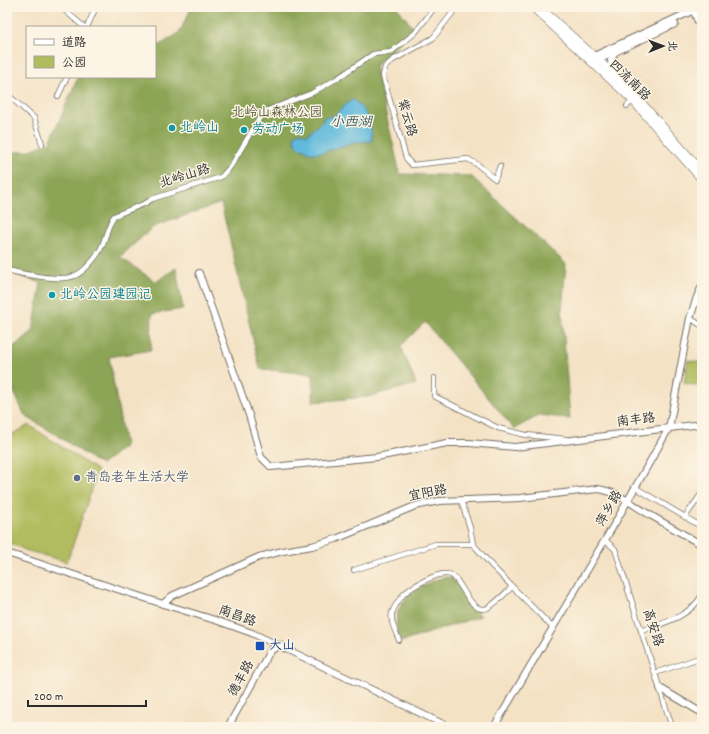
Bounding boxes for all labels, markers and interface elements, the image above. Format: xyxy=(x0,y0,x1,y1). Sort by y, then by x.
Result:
legend xyxy=(26,26,156,78)
north arrow xyxy=(643,26,683,66)
text: 道路 xyxy=(62,35,86,52)
text: 北 xyxy=(663,40,679,51)
text: 公园 xyxy=(62,55,86,72)
street label: 四流南路 xyxy=(604,56,654,106)
street label: 紫云路 xyxy=(391,97,421,139)
park label: 北岭山森林公园 xyxy=(231,104,323,123)
water label: 小西湖 xyxy=(330,113,374,133)
place label: 北岭山 xyxy=(180,119,219,138)
place label: 劳动广场 xyxy=(252,121,304,140)
marker: 北岭山 xyxy=(167,123,177,133)
marker: 劳动广场 xyxy=(239,125,249,135)
street label: 北岭山路 xyxy=(157,160,213,194)
place label: 北岭公园建园记 xyxy=(60,286,151,305)
marker: 北岭公园建园记 xyxy=(47,290,57,300)
street label: 南丰路 xyxy=(615,409,657,433)
place label: 青岛老年生活大学 xyxy=(85,469,189,488)
marker: 青岛老年生活大学 xyxy=(72,473,82,483)
street label: 宜阳路 xyxy=(407,481,449,507)
street label: 萍乡路 xyxy=(592,487,628,531)
street label: 南昌路 xyxy=(215,601,259,633)
street label: 高安路 xyxy=(637,607,667,649)
place label: 大山 xyxy=(269,637,295,656)
marker: 大山 xyxy=(254,640,266,652)
street label: 德丰路 xyxy=(224,657,260,701)
scale bar xyxy=(28,682,146,708)
text: 200 m xyxy=(34,689,63,706)

